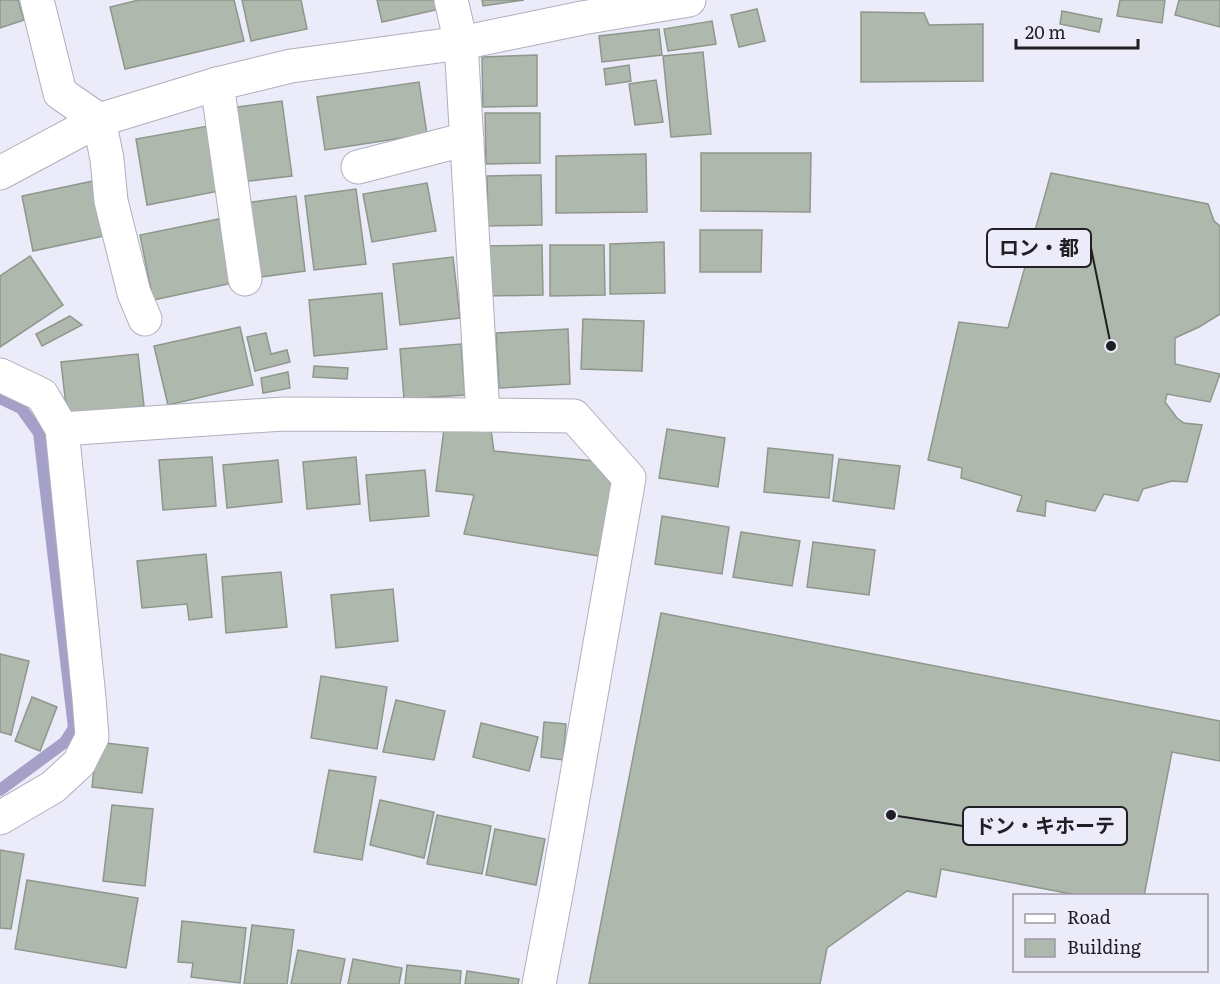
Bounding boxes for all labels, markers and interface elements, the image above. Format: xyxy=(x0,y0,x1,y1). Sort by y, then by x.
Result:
scale bar xyxy=(1016,12,1138,50)
text: 20 m xyxy=(1025,18,1066,45)
callout: ロン・都 xyxy=(987,229,1091,267)
text: ロン・都 xyxy=(999,231,1079,261)
callout: ドン・キホーテ xyxy=(963,807,1127,845)
text: ドン・キホーテ xyxy=(975,809,1115,839)
legend xyxy=(1013,894,1208,972)
text: Road xyxy=(1067,903,1111,930)
text: Building xyxy=(1067,933,1142,960)

